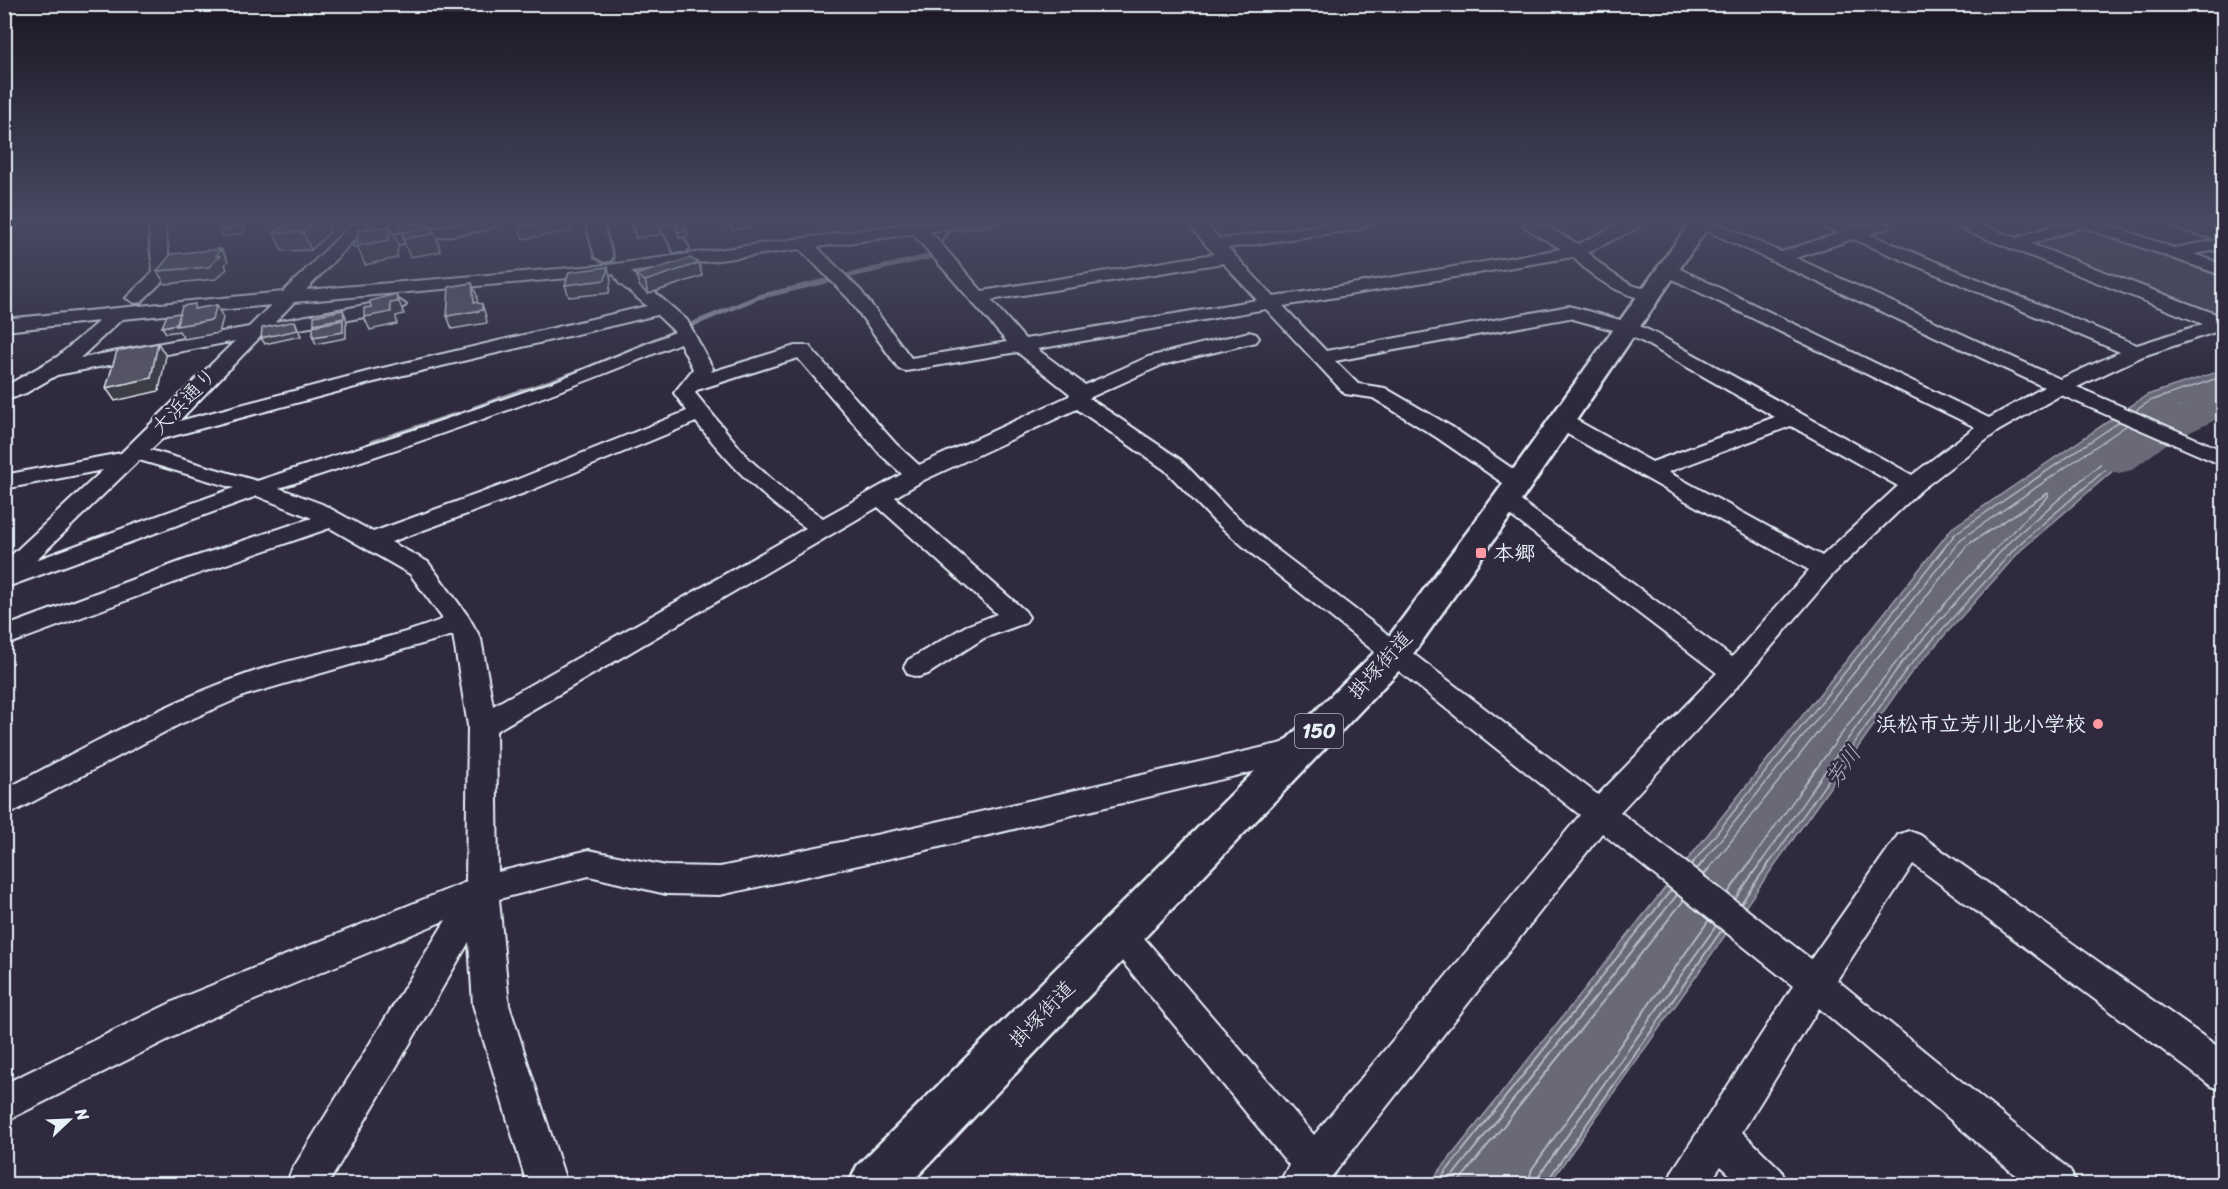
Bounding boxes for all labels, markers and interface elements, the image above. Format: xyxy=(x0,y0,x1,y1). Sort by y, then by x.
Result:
street label: 大浜通り xyxy=(141,358,227,444)
place label: 本郷 xyxy=(1493,534,1535,572)
marker: 本郷 xyxy=(1474,546,1488,560)
street label: 掛塚街道 xyxy=(1338,621,1422,709)
place label: 浜松市立芳川北小学校 xyxy=(1876,705,2086,743)
road number: 150 xyxy=(1295,714,1343,748)
marker: 浜松市立芳川北小学校 xyxy=(2091,717,2105,731)
water label: 芳川 xyxy=(1814,737,1872,795)
street label: 掛塚街道 xyxy=(999,971,1085,1057)
north arrow xyxy=(39,1090,99,1150)
text: N xyxy=(66,1103,98,1126)

